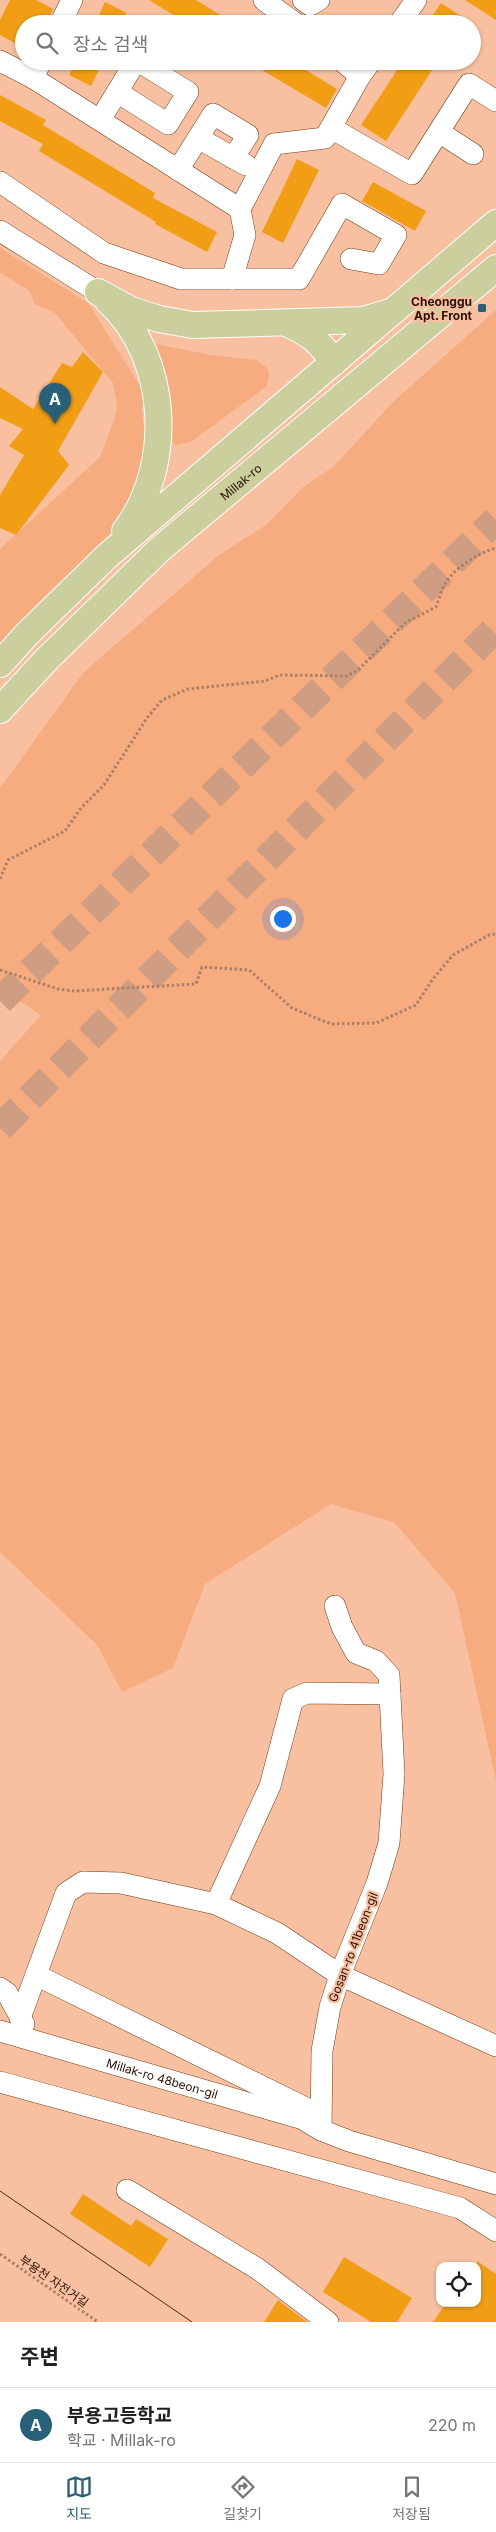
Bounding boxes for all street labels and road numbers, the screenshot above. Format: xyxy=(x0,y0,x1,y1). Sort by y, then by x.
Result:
street label: Millak-ro xyxy=(217,460,264,503)
street label: Gosan-ro 41beon-gil xyxy=(325,1890,381,2004)
street label: Millak-ro 48beon-gil xyxy=(105,2055,220,2101)
street label: 부용천 자전거길 xyxy=(17,2252,91,2310)

